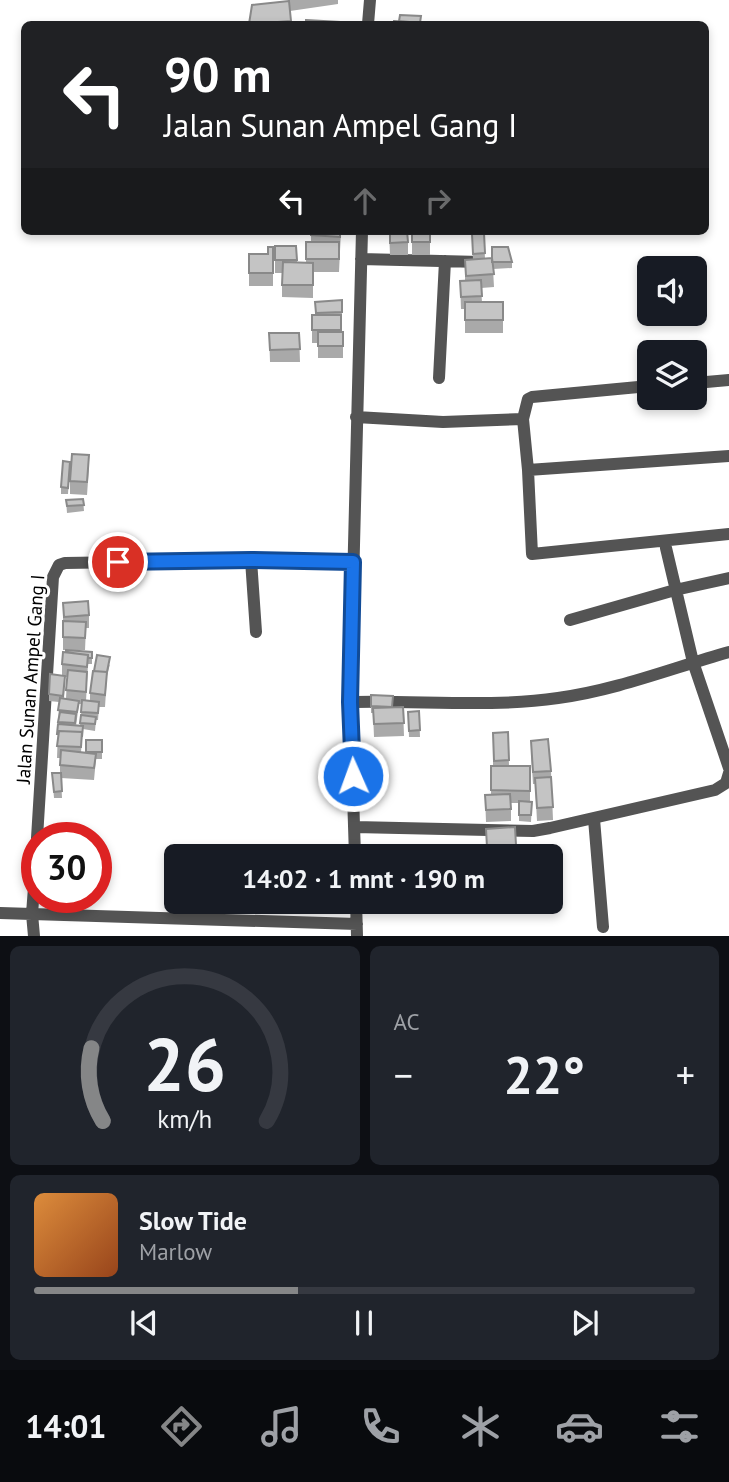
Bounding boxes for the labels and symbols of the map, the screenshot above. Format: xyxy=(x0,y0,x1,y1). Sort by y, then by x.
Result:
pin xyxy=(88,532,148,592)
street label: Jalan Sunan Ampel Gang I xyxy=(11,574,49,785)
position arrow xyxy=(316,739,390,813)
speed limit sign: 30 xyxy=(21,822,112,913)

